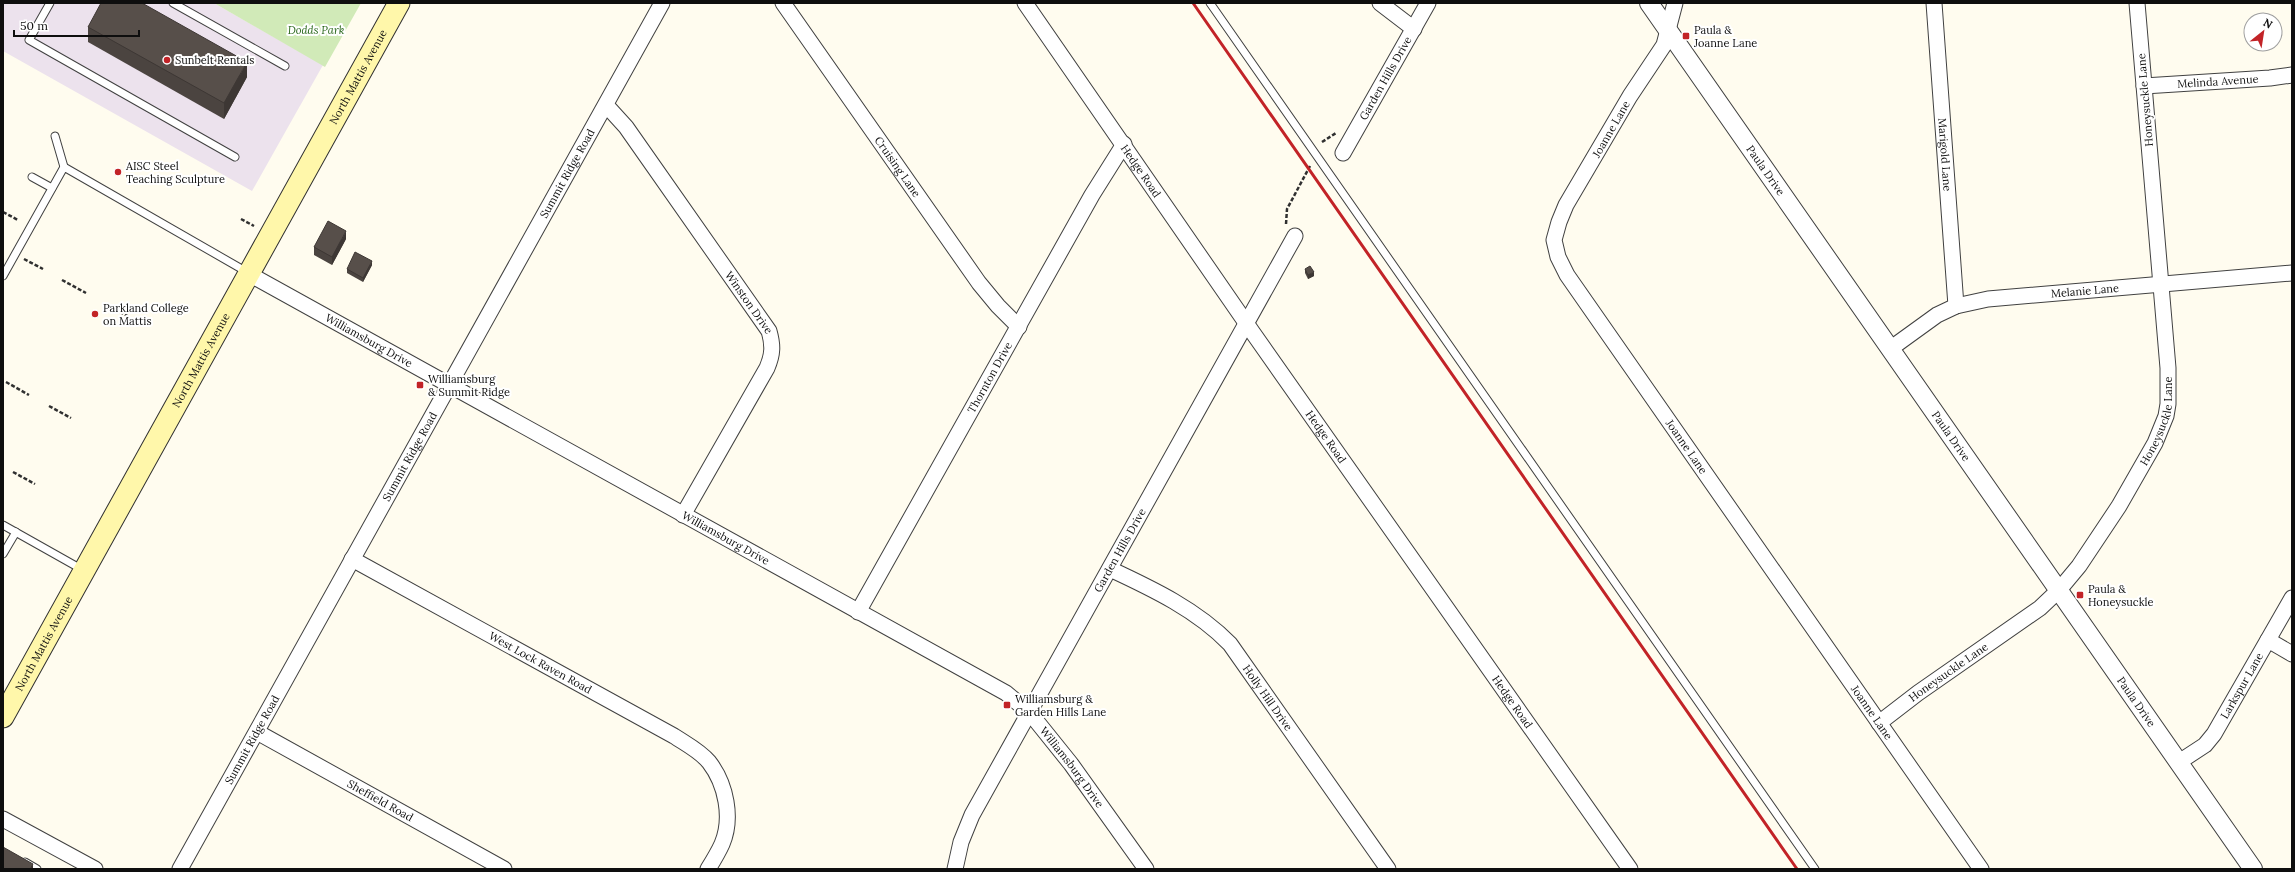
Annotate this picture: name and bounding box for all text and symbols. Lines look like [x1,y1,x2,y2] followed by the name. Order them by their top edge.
[14,12,139,38] scale bar
[2243,12,2283,52] north arrow
[2261,15,2276,32] text: N
[20,18,48,33] text: 50 m
[288,23,345,37] park label: Dodds Park
[1693,23,1757,50] place label: Paula & Joanne Lane
[326,27,390,127] street label: North Mattis Avenue
[1681,31,1691,41] marker: Paula & Joanne Lane
[1356,34,1415,123] street label: Garden Hills Drive
[175,53,254,67] place label: Sunbelt Rentals
[2134,53,2156,147] street label: Honeysuckle Lane
[162,55,172,65] marker: Sunbelt Rentals
[2177,72,2259,91] street label: Melinda Avenue
[1589,98,1633,161] street label: Joanne Lane
[1935,117,1955,192] street label: Marigold Lane
[537,126,598,221] street label: Summit Ridge Road
[872,134,924,200] street label: Cruising Lane
[1118,142,1164,200] street label: Hedge Road
[1743,143,1788,198] street label: Paula Drive
[125,159,225,186] place label: AISC Steel Teaching Sculpture
[113,167,123,177] marker: AISC Steel Teaching Sculpture
[722,268,776,337] street label: Winston Drive
[2050,281,2120,301] street label: Melanie Lane
[103,301,189,328] place label: Parkland College on Mattis
[90,309,100,319] marker: Parkland College on Mattis
[169,310,233,410] street label: North Mattis Avenue
[323,311,415,370] street label: Williamsburg Drive
[964,339,1015,415] street label: Thornton Drive
[428,372,510,399] place label: Williamsburg & Summit Ridge
[2137,377,2175,468] street label: Honeysuckle Lane
[415,380,425,390] marker: Williamsburg & Summit Ridge
[1303,408,1350,466] street label: Hedge Road
[1929,408,1973,464] street label: Paula Drive
[379,409,440,504] street label: Summit Ridge Road
[1662,416,1711,477] street label: Joanne Lane
[1091,506,1149,595] street label: Garden Hills Drive
[680,508,772,568] street label: Williamsburg Drive
[2088,582,2154,609] place label: Paula & Honeysuckle
[2075,590,2085,600] marker: Paula & Honeysuckle
[12,594,76,693] street label: North Mattis Avenue
[487,629,595,697] street label: West Lock Raven Road
[1906,639,1991,705] street label: Honeysuckle Lane
[2217,650,2266,721] street label: Larkspur Lane
[1240,662,1296,734] street label: Holly Hill Drive
[1489,673,1536,731] street label: Hedge Road
[2114,674,2159,730] street label: Paula Drive
[1847,682,1896,742] street label: Joanne Lane
[222,692,283,787] street label: Summit Ridge Road
[1015,692,1106,719] place label: Williamsburg & Garden Hills Lane
[1002,700,1012,710] marker: Williamsburg & Garden Hills Lane
[1037,724,1107,810] street label: Williamsburg Drive
[345,776,416,825] street label: Sheffield Road

